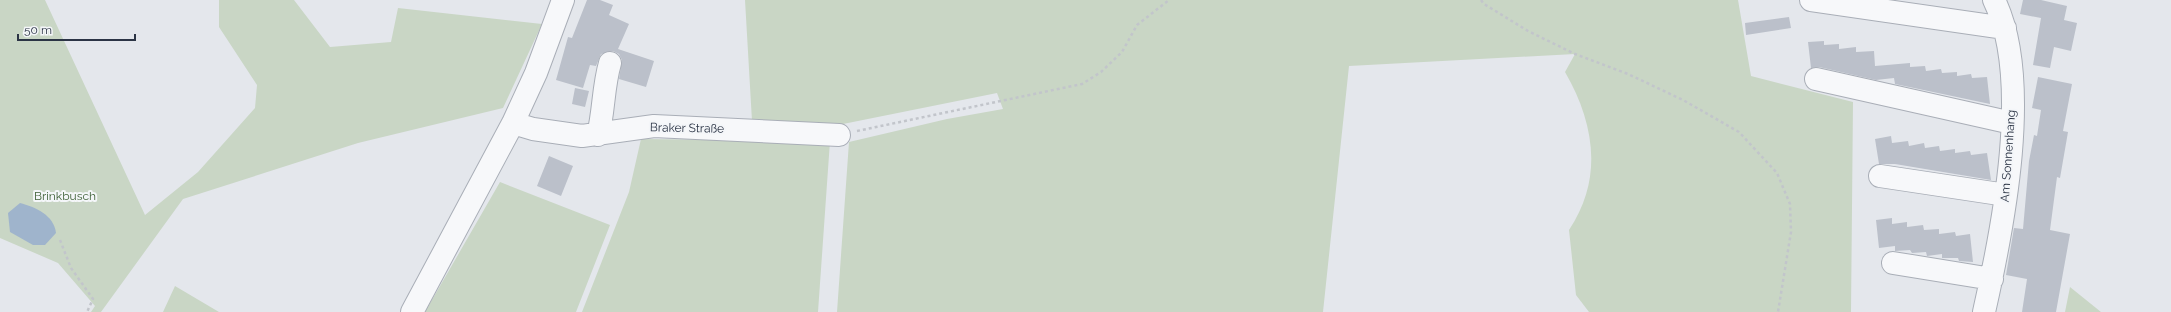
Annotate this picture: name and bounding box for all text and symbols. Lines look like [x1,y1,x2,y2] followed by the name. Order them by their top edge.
[18,16,135,42] scale bar
[24,23,52,37] text: 50 m
[1998,109,2018,203] street label: Am Sonnenhang
[650,120,724,136] street label: Braker Straße
[34,189,96,203] park label: Brinkbusch

